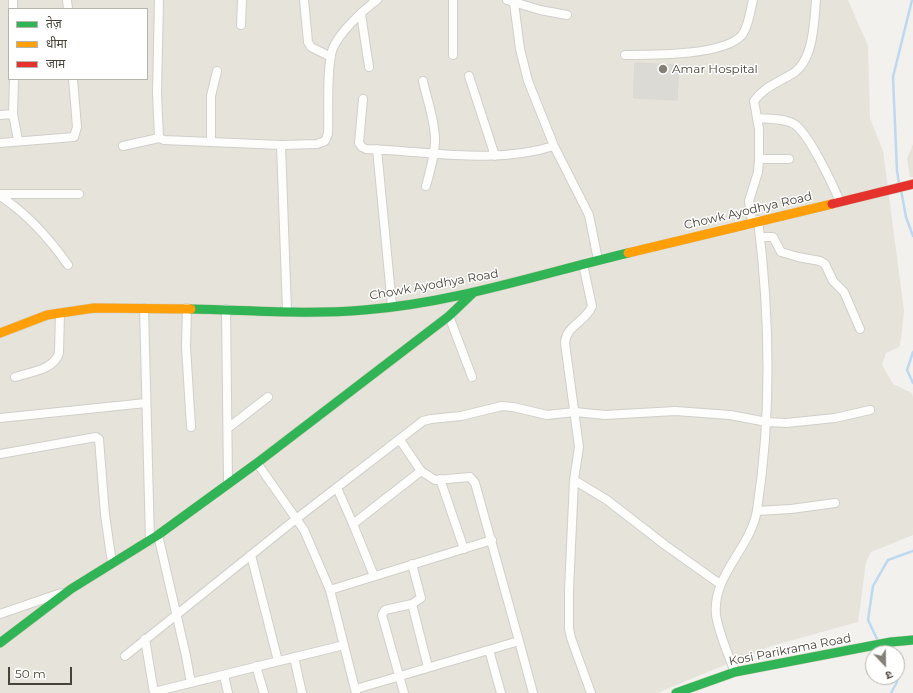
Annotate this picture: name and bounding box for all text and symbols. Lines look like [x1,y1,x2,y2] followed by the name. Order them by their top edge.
[8,8,148,80] legend
[46,16,62,31] text: तेज़
[46,36,67,51] text: धीमा
[46,56,65,71] text: जाम
[672,62,758,76] place label: Amar Hospital
[657,63,669,75] marker: Amar Hospital
[683,189,813,233] street label: Chowk Ayodhya Road
[368,267,500,303] street label: Chowk Ayodhya Road
[728,631,852,669] street label: Kosi Parikrama Road
[865,645,905,685] north arrow
[10,659,74,685] scale bar
[15,666,46,681] text: 50 m
[884,668,895,683] text: उ

